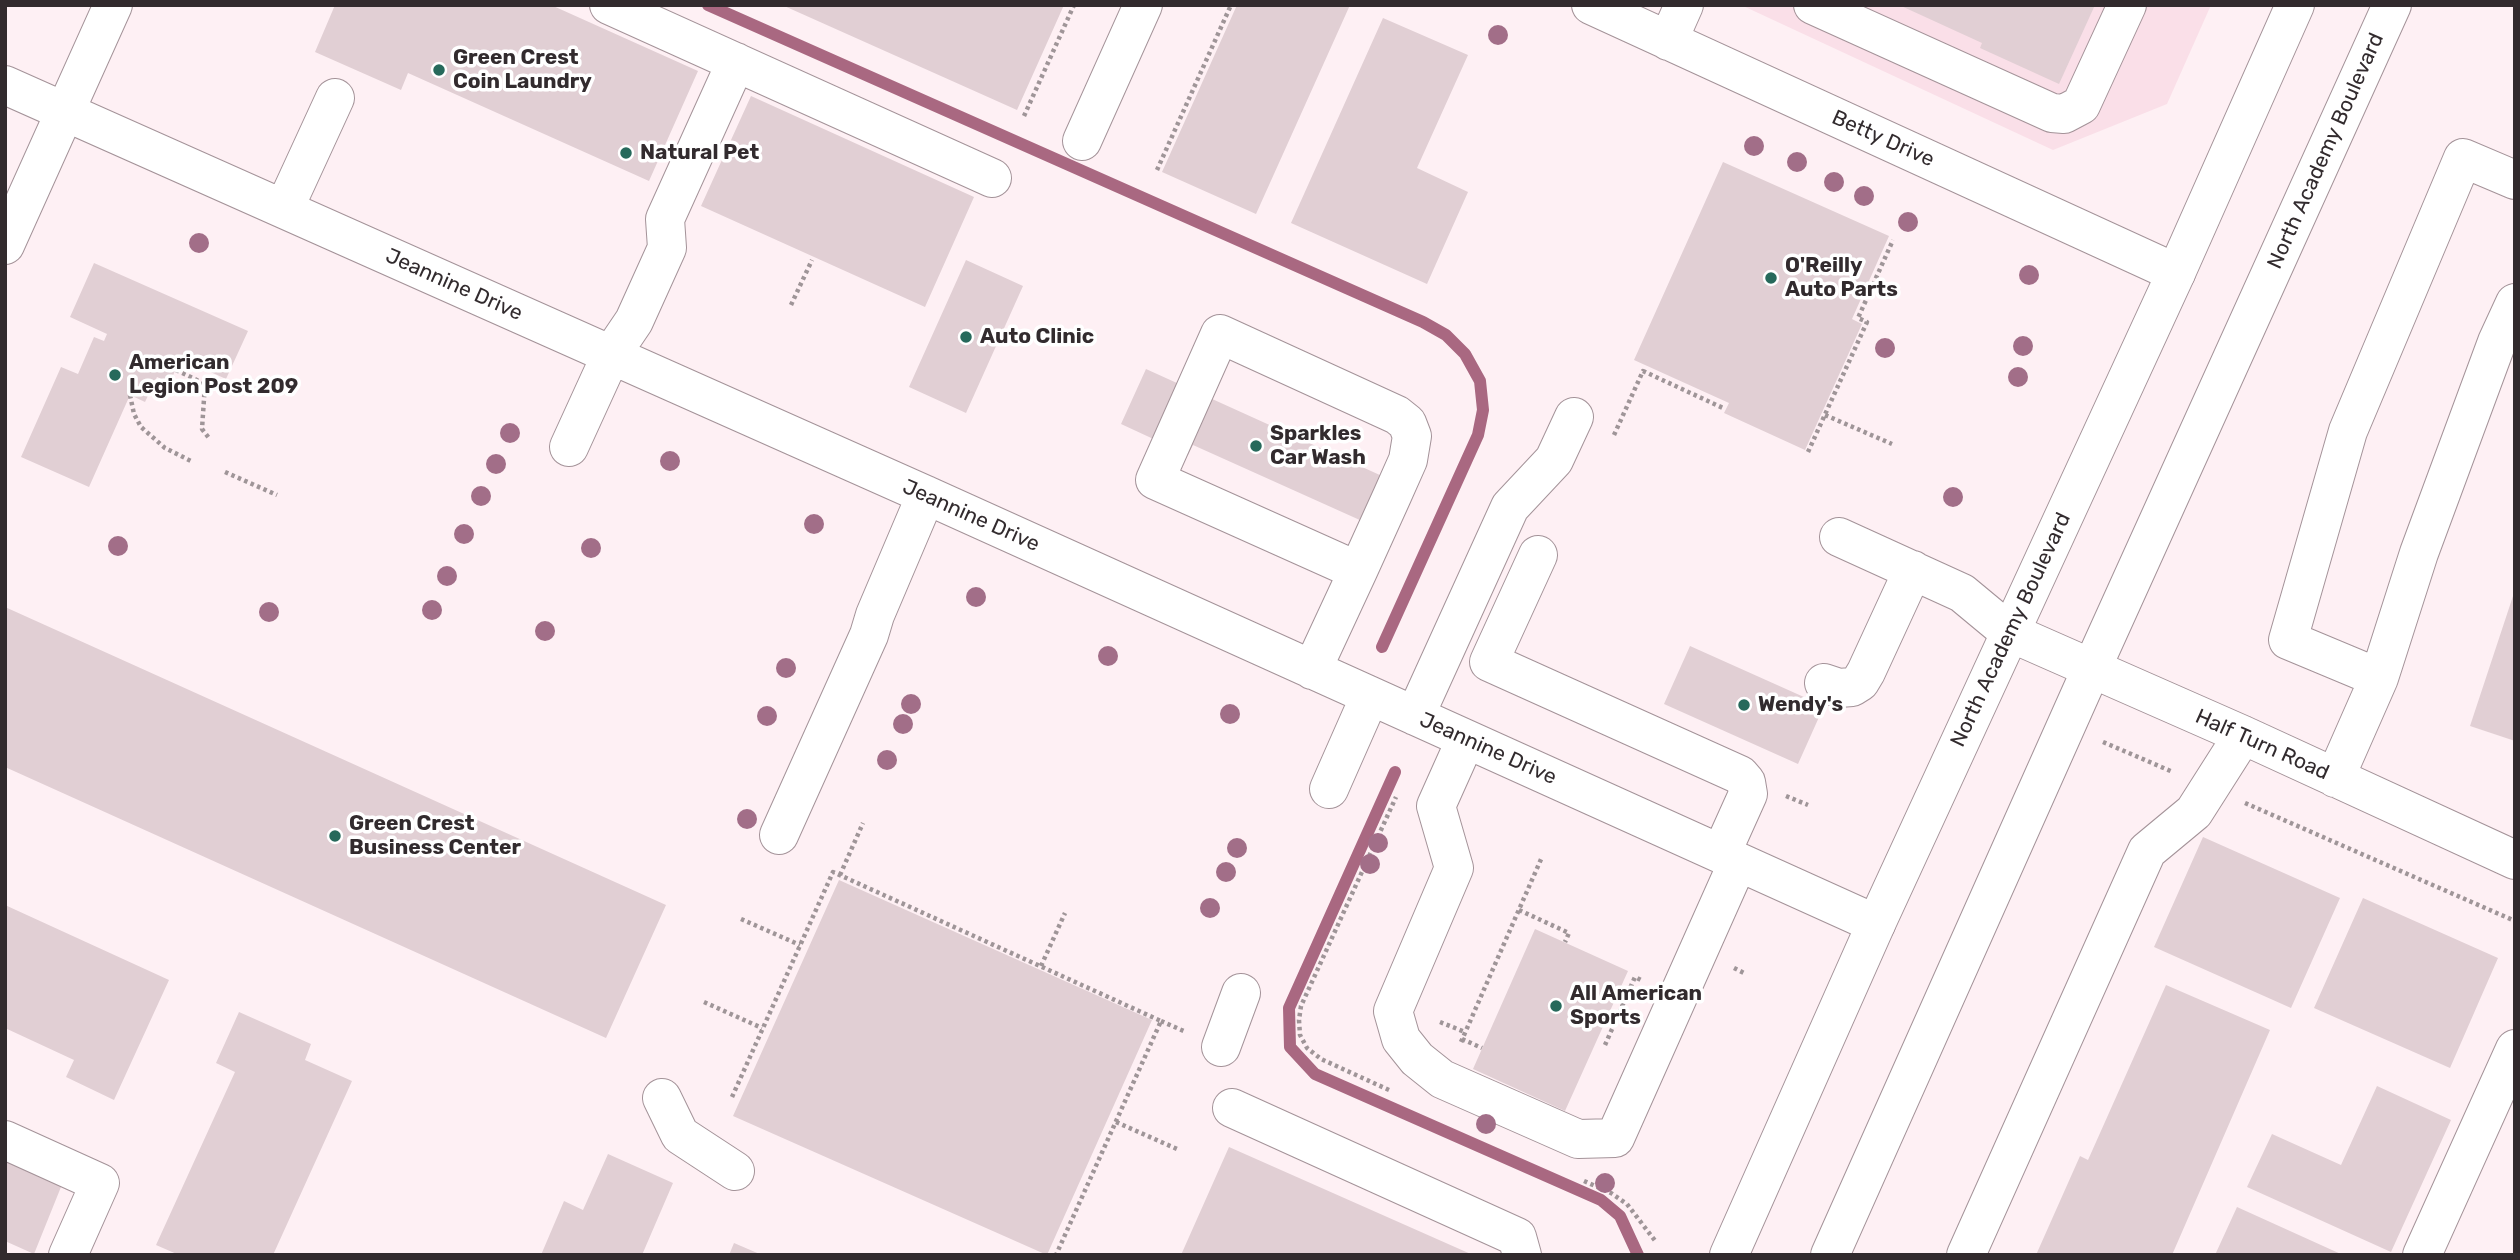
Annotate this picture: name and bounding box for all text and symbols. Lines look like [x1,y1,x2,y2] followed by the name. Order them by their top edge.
[2263,29,2389,273] street label: North Academy Boulevard
[453,45,592,95] place label: Green Crest Coin Laundry
[431,62,447,78] marker: Green Crest Coin Laundry
[1828,105,1938,173] street label: Betty Drive
[640,140,759,166] place label: Natural Pet
[618,145,634,161] marker: Natural Pet
[382,244,526,326] street label: Jeannine Drive
[1785,253,1898,303] place label: O'Reilly Auto Parts
[1763,270,1779,286] marker: O'Reilly Auto Parts
[980,324,1094,350] place label: Auto Clinic
[958,329,974,345] marker: Auto Clinic
[129,350,298,400] place label: American Legion Post 209
[107,367,123,383] marker: American Legion Post 209
[1270,421,1366,471] place label: Sparkles Car Wash
[1248,438,1264,454] marker: Sparkles Car Wash
[899,475,1043,557] street label: Jeannine Drive
[1946,509,2076,751] street label: North Academy Boulevard
[1758,692,1843,718] place label: Wendy's
[1736,697,1752,713] marker: Wendy's
[2191,704,2333,786] street label: Half Turn Road
[1416,708,1560,790] street label: Jeannine Drive
[349,811,521,861] place label: Green Crest Business Center
[327,828,343,844] marker: Green Crest Business Center
[1570,981,1702,1031] place label: All American Sports
[1548,998,1564,1014] marker: All American Sports

